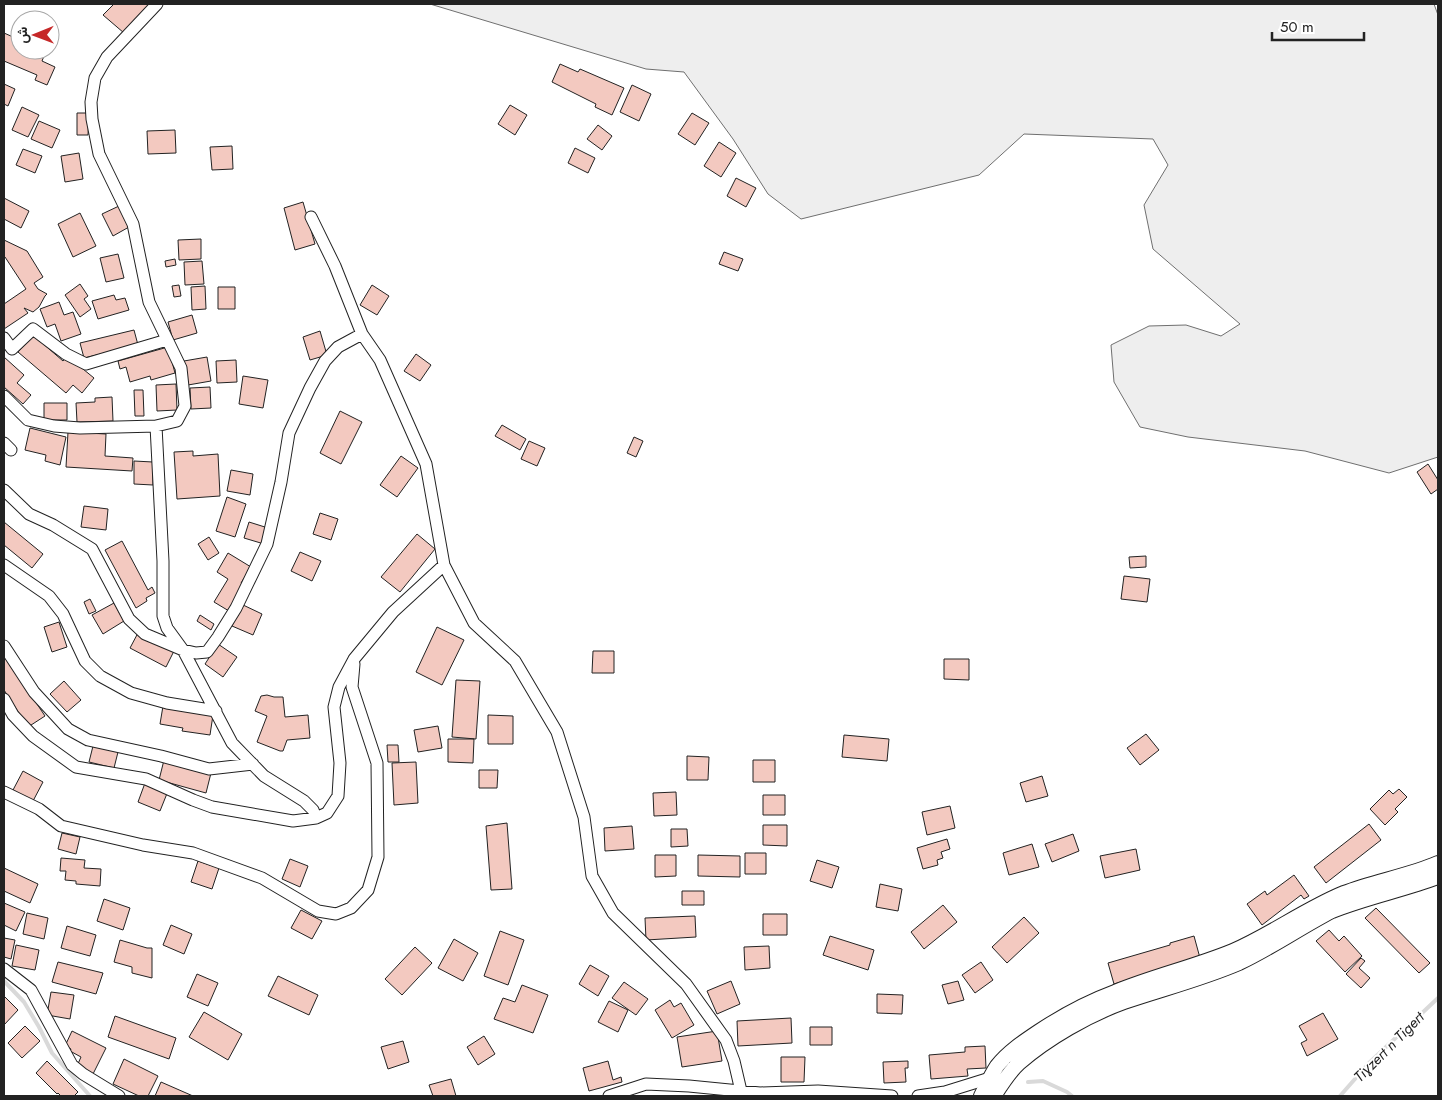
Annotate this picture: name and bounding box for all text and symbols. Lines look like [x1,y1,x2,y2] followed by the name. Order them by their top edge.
[10,10,60,60] north arrow
[1272,10,1364,42] scale bar
[1280,16,1314,38] text: 50 m
[12,26,32,44] text: ش
[1349,1006,1430,1087] water label: Tiɣzert n Tigert

